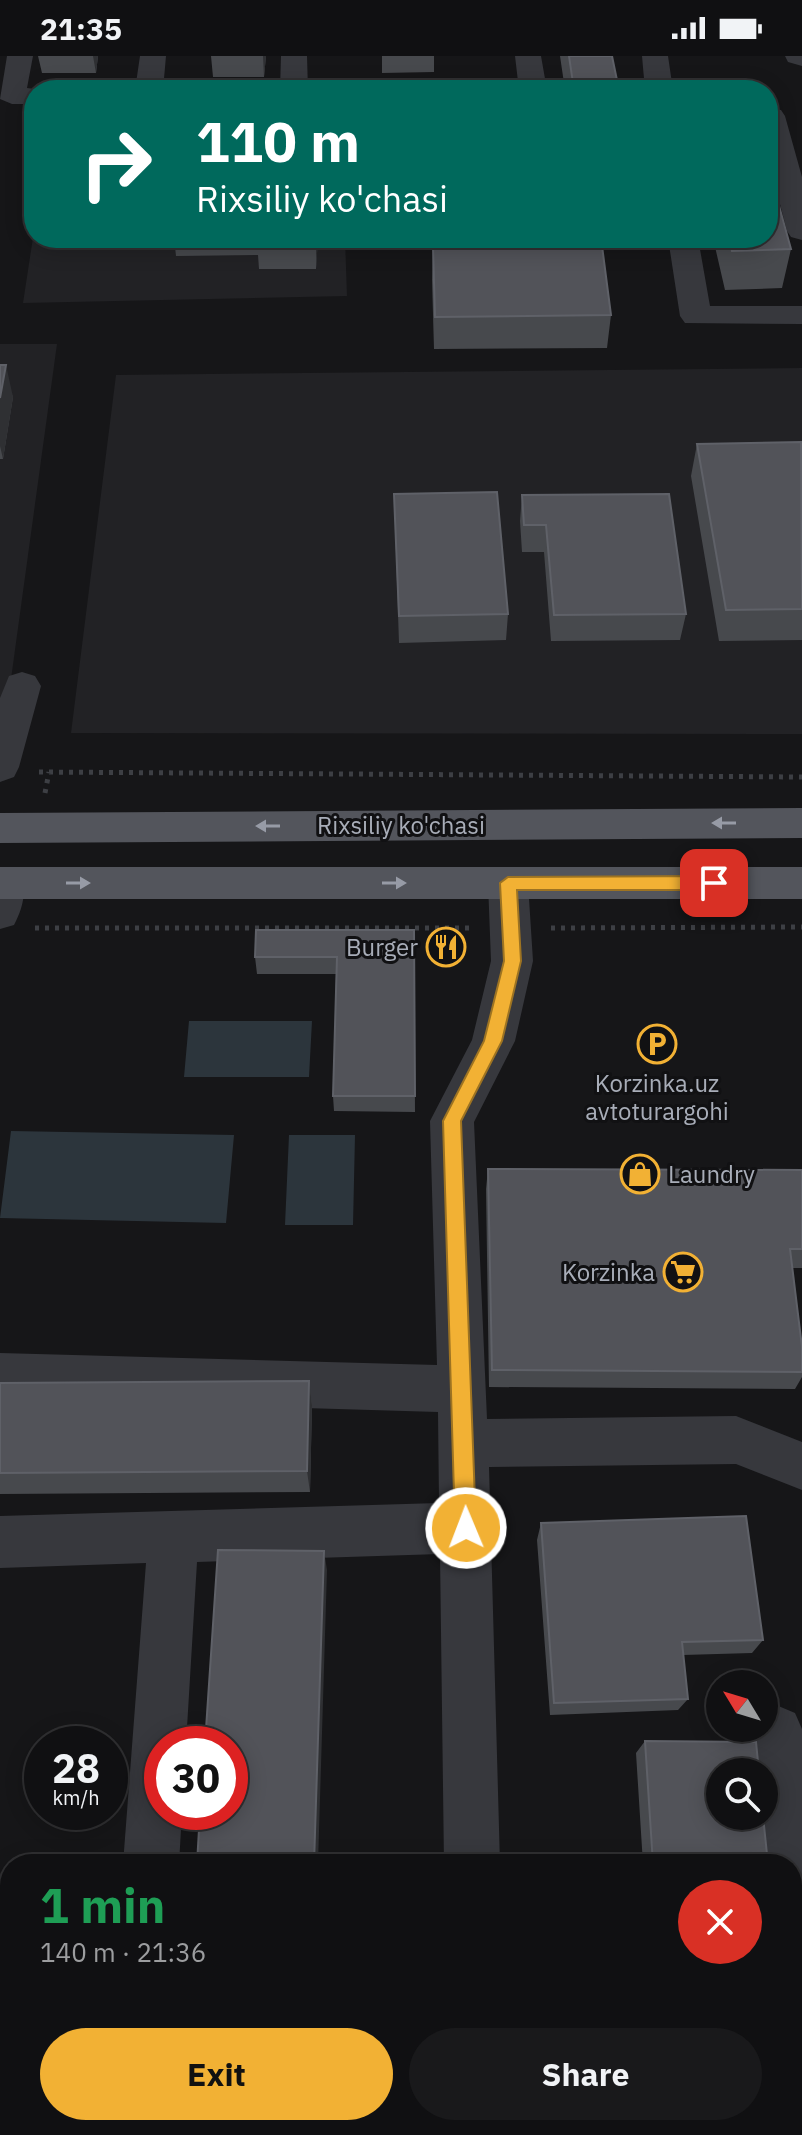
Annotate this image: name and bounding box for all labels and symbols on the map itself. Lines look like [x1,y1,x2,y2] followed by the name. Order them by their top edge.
[317,809,485,841] street label: Rixsiliy ko'chasi
[711,817,736,830] one-way arrow
[255,820,280,832] one-way arrow
[680,849,748,917] pin
[66,877,91,889] one-way arrow
[382,877,407,889] one-way arrow
[425,926,467,968] restaurant icon: Burger
[346,931,418,963] place label: Burger
[636,1023,678,1065] parking icon: Korzinka.uz avtoturargohi
[585,1067,729,1127] place label: Korzinka.uz avtoturargohi
[619,1153,661,1195] shop icon: Laundry
[668,1158,755,1190] place label: Laundry
[662,1251,704,1293] supermarket icon: Korzinka
[562,1256,655,1288] place label: Korzinka
[424,1486,508,1570] position arrow
[706,1670,778,1742] north arrow
[144,1726,248,1830] speed limit sign: 30

